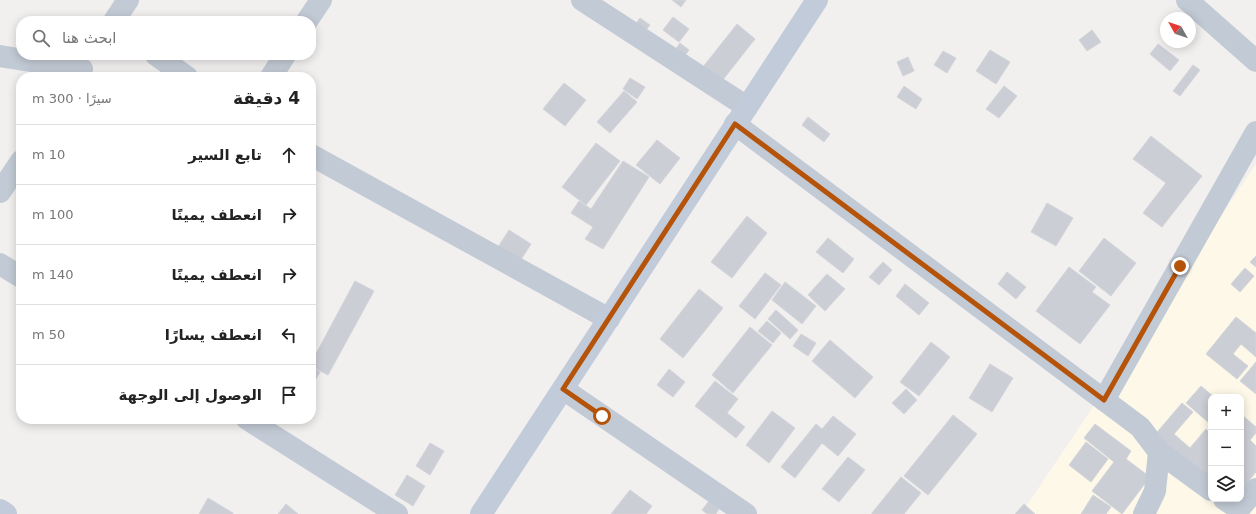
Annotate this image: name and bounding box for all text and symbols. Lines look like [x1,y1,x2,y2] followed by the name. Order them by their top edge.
[1160,12,1196,48] north arrow
[16,16,316,60] search box
[30,27,52,49] icon: search
[62,29,117,47] text: ابحث هنا
[233,88,300,108] text: 4 دقيقة
[32,91,112,106] text: سيرًا · 300 m
[278,144,300,166] icon: ahead
[188,146,262,164] text: تابع السير
[32,147,65,162] text: 10 m
[278,204,300,226] icon: right
[171,206,262,224] text: انعطف يمينًا
[32,207,74,222] text: 100 m
[1171,257,1189,275] route end
[278,264,300,286] icon: right
[171,266,262,284] text: انعطف يمينًا
[32,267,74,282] text: 140 m
[278,324,300,346] icon: left
[165,326,262,344] text: انعطف يسارًا
[32,327,65,342] text: 50 m
[278,384,300,406] icon: arrive
[119,386,262,404] text: الوصول إلى الوجهة
[1208,394,1244,502] map controls
[1208,394,1244,430] button: +
[593,407,611,425] route start
[1208,430,1244,466] button: −
[1208,466,1244,502] button: layers

